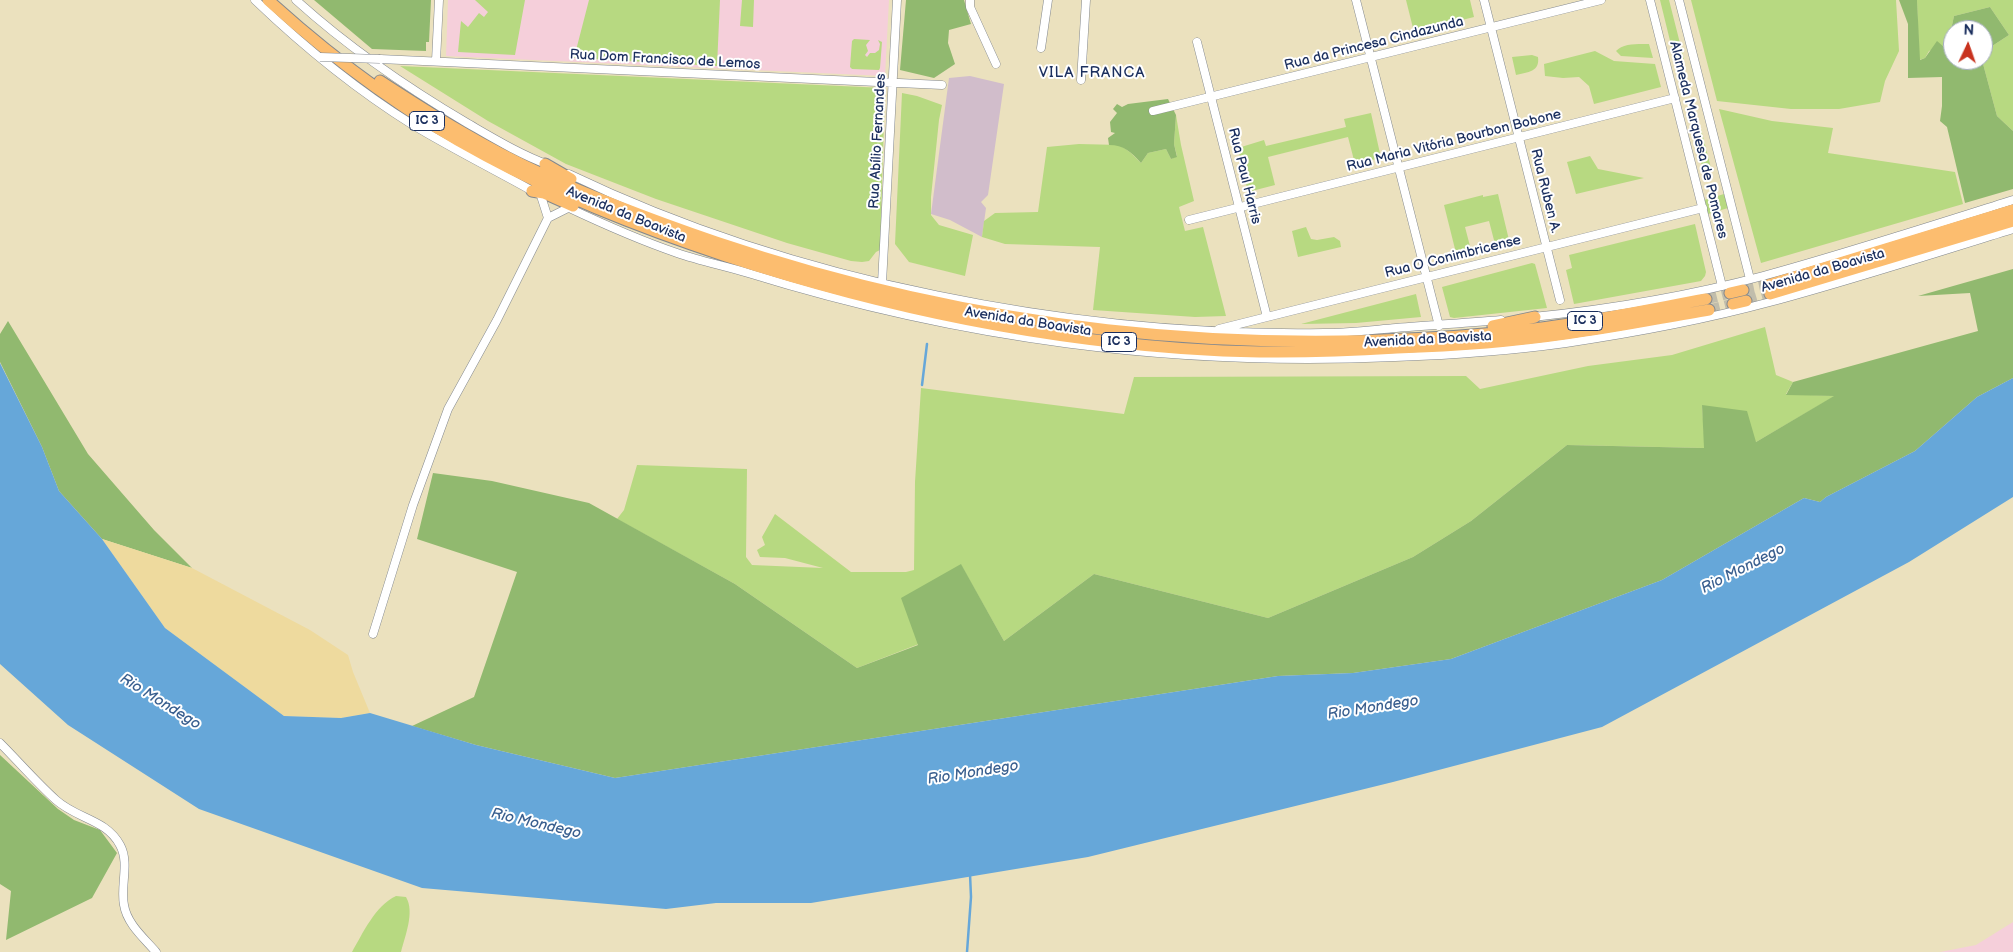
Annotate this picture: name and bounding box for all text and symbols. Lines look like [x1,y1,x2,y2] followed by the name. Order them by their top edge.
[1283,14,1465,74] street label: Rua da Princesa Cindazunda
[1943,20,1993,70] north arrow
[1963,22,1974,39] text: N
[1665,40,1731,240] street label: Alameda Marquesa de Pomares
[569,47,761,73] street label: Rua Dom Francisco de Lemos
[1037,64,1147,82] district label: VILA FRANCA
[866,73,890,209] street label: Rua Abílio Fernandes
[1345,106,1563,176] street label: Rua Maria Vitória Bourbon Bobone
[410,112,444,130] road number: IC 3
[1224,126,1264,226] street label: Rua Paul Harris
[1526,147,1564,235] street label: Rua Ruben A.
[564,183,688,247] street label: Avenida da Boavista
[1383,232,1523,282] street label: Rua O Conimbricense
[1759,245,1887,297] street label: Avenida da Boavista
[964,304,1092,340] street label: Avenida da Boavista
[1568,312,1602,331] road number: IC 3
[1364,328,1492,352] street label: Avenida da Boavista
[1102,332,1136,352] road number: IC 3
[1698,540,1788,598] water label: Rio Mondego
[116,670,204,734] water label: Rio Mondego
[1326,692,1420,724] water label: Rio Mondego
[926,757,1020,789] water label: Rio Mondego
[489,805,583,843] water label: Rio Mondego

